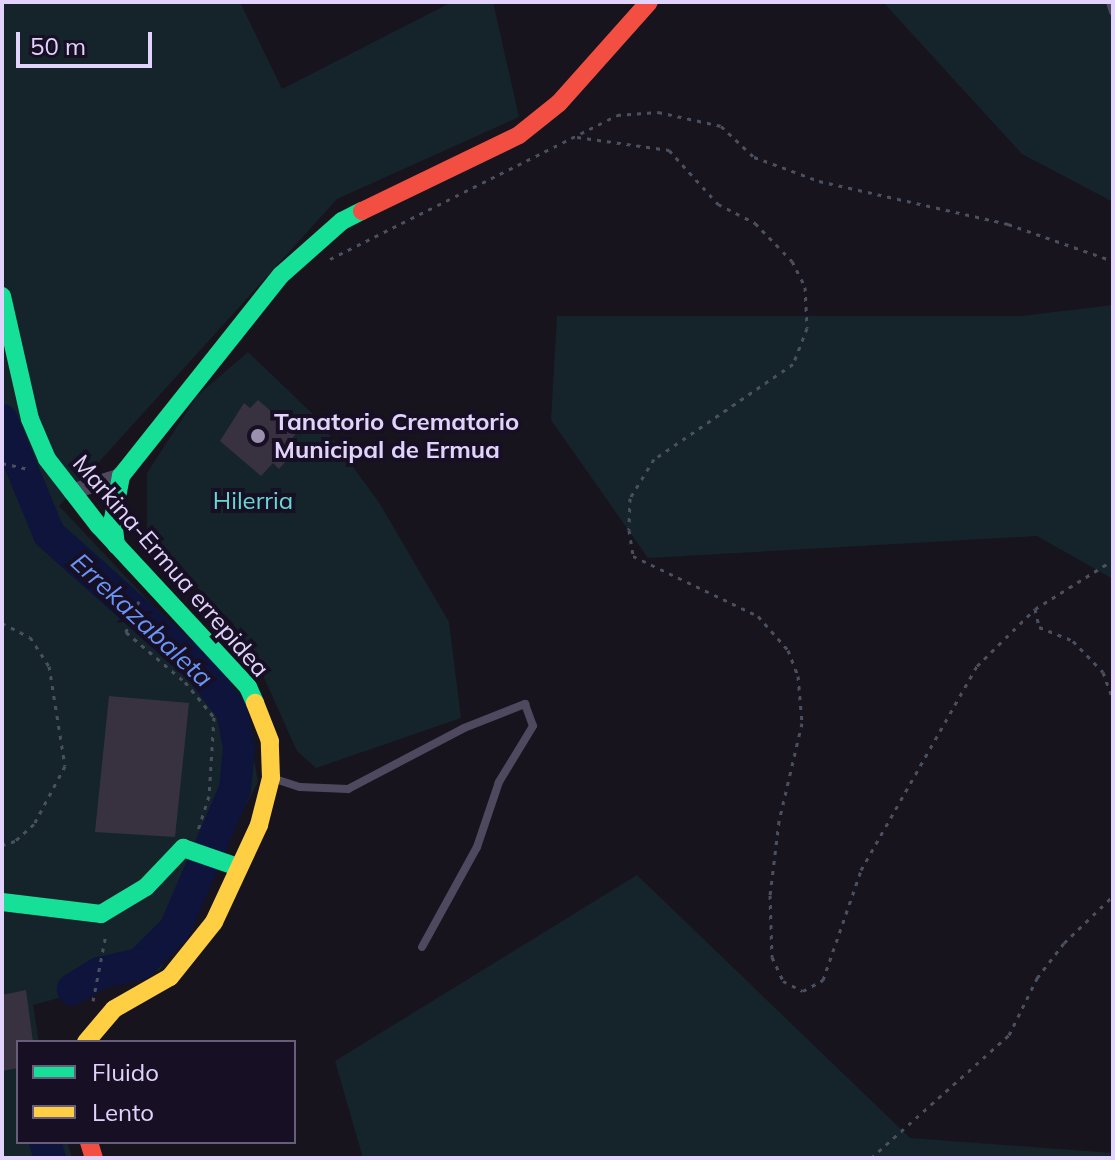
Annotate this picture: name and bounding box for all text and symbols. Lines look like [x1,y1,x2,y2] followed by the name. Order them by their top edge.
[20,16,156,66] scale bar
[30,31,86,61] text: 50 m
[274,408,519,464] place label: Tanatorio Crematorio Municipal de Ermua
[249,427,267,445] marker: Tanatorio Crematorio Municipal de Ermua
[67,449,275,683] street label: Markina-Ermua errepidea
[213,487,293,515] park label: Hilerria
[65,546,219,694] water label: Errekazabaleta
[16,1040,296,1144] legend
[92,1057,159,1087] text: Fluido
[92,1097,154,1127] text: Lento

